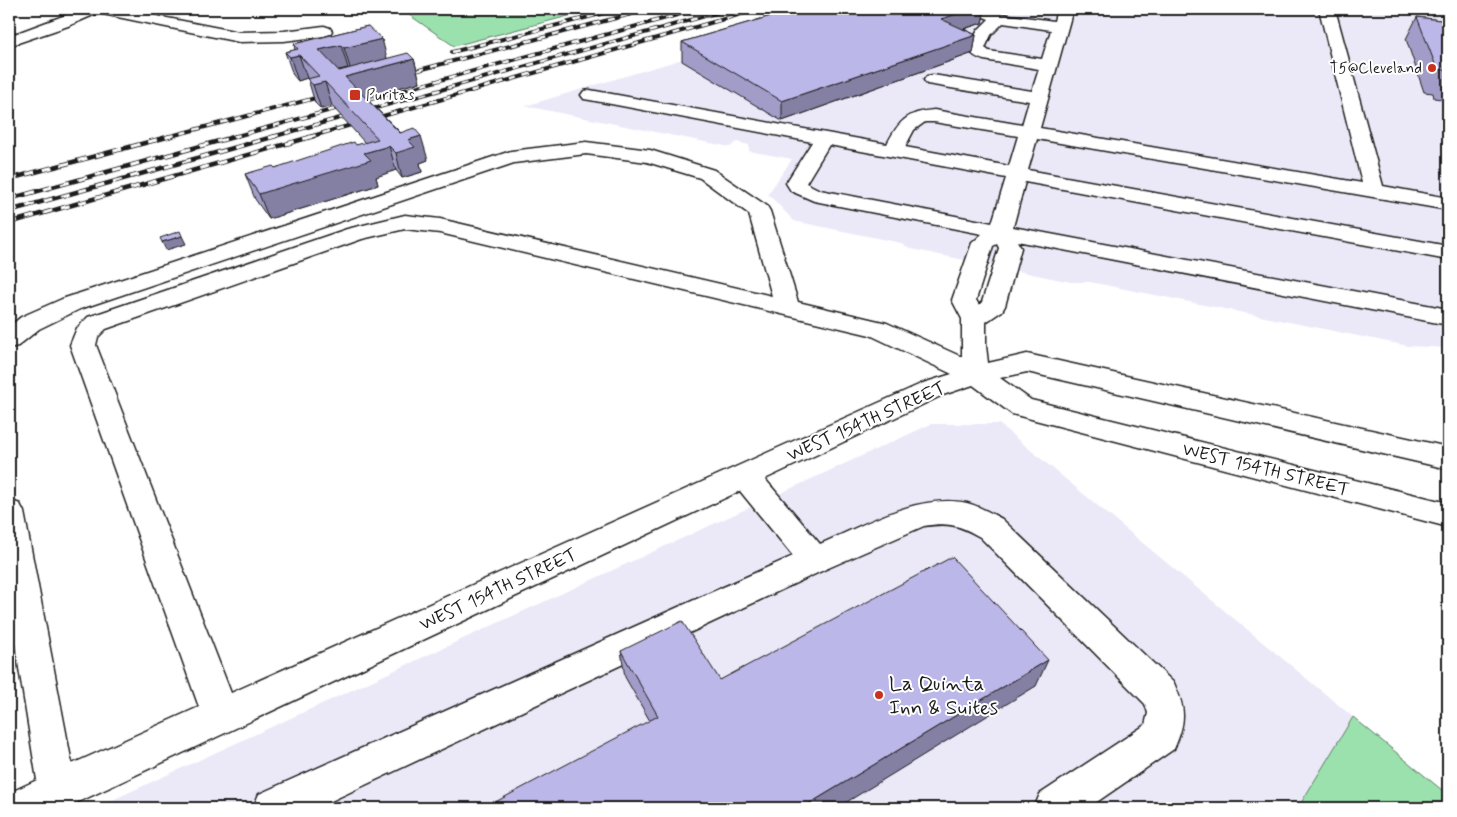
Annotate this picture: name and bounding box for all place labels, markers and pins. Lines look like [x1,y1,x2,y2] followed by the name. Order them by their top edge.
[1330,59,1422,79] place label: T5@Cleveland
[1426,62,1438,74] marker: T5@Cleveland
[366,86,415,106] place label: Puritas
[348,88,362,102] marker: Puritas
[889,670,998,722] place label: La Quinta Inn & Suites
[873,689,885,701] marker: La Quinta Inn & Suites

